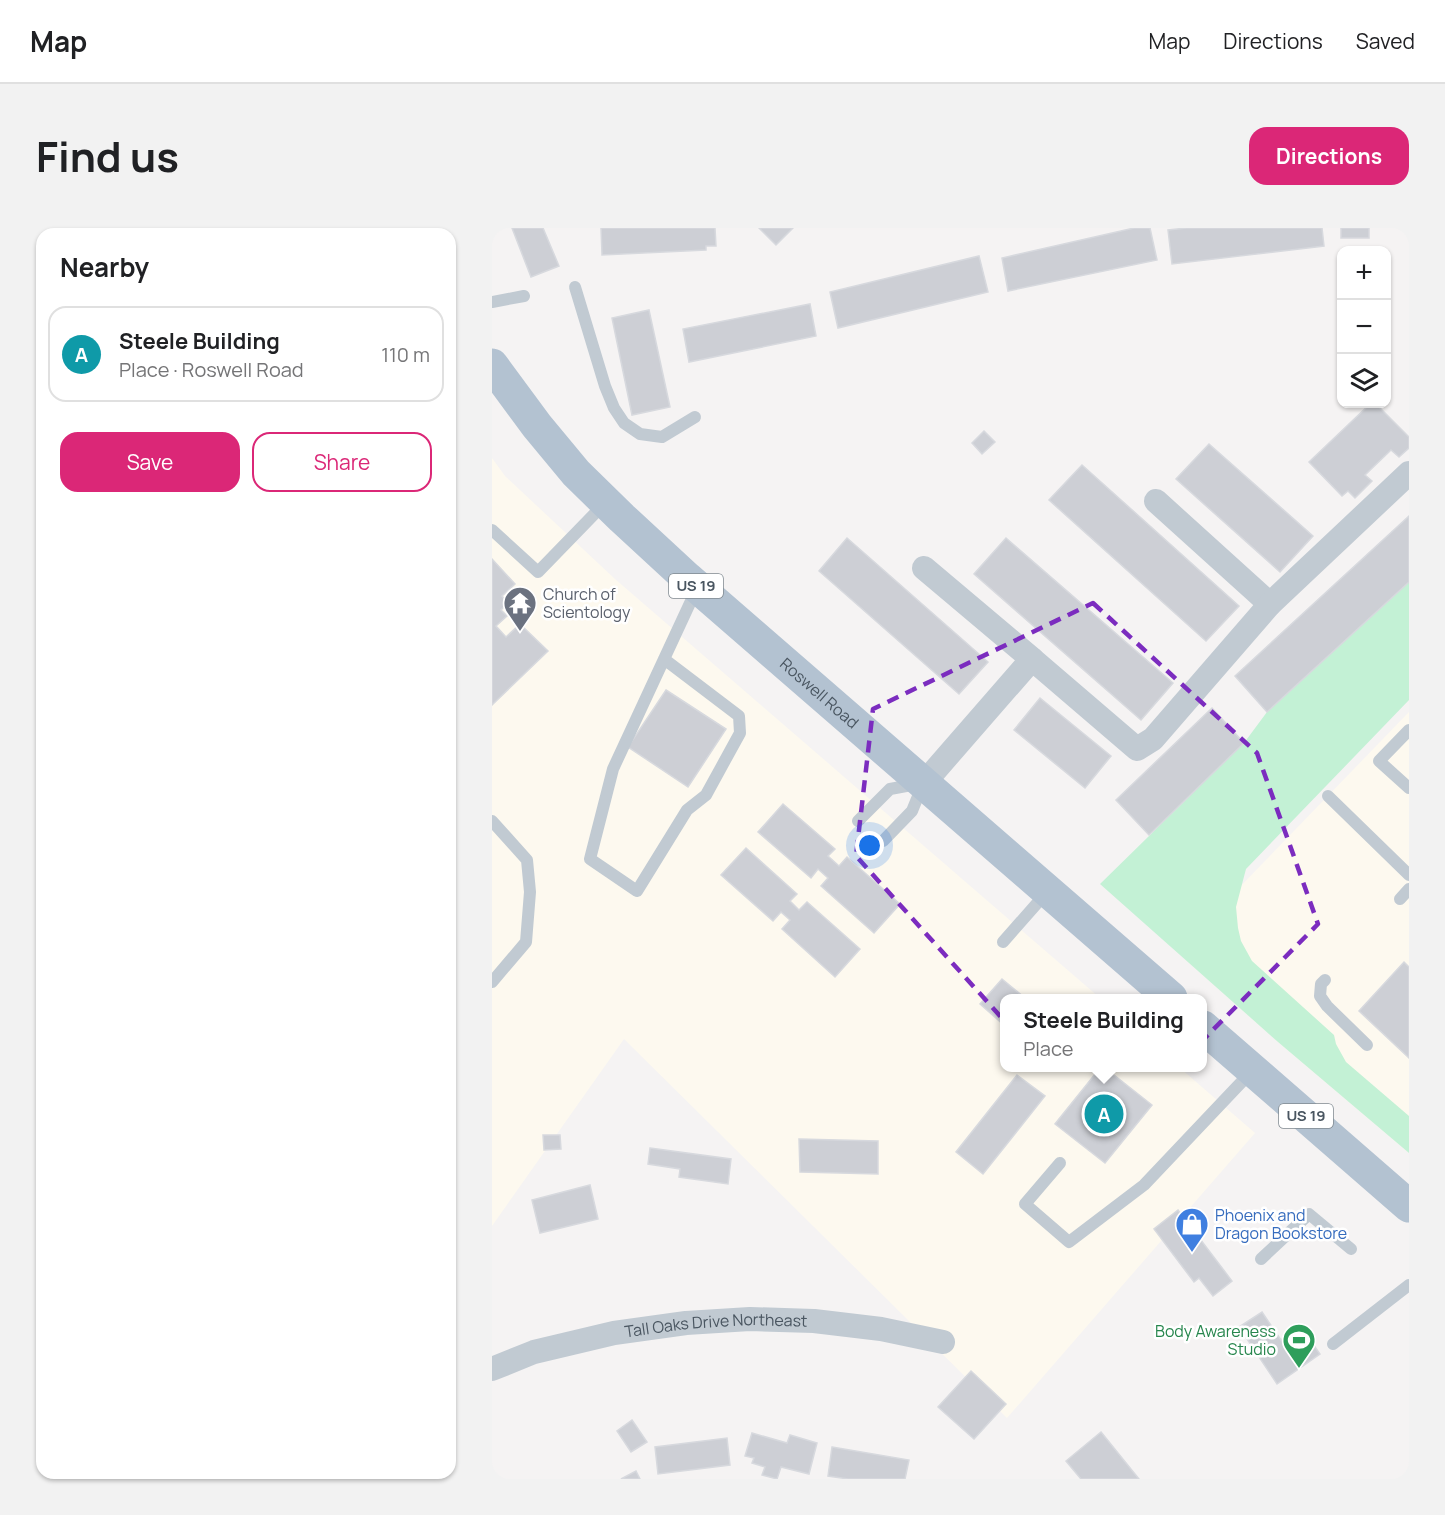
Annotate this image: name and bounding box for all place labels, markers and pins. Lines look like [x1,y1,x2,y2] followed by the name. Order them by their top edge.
[543,583,631,623] place label: Church of Scientology
[502,585,538,632] temple icon: Church of Scientology
[1084,1092,1124,1136] pin: A
[1215,1204,1347,1244] place label: Phoenix and Dragon Bookstore
[1174,1206,1210,1253] shop icon: Phoenix and Dragon Bookstore
[1155,1320,1276,1360] place label: Body Awareness Studio
[1281,1322,1317,1369] sports icon: Body Awareness Studio

